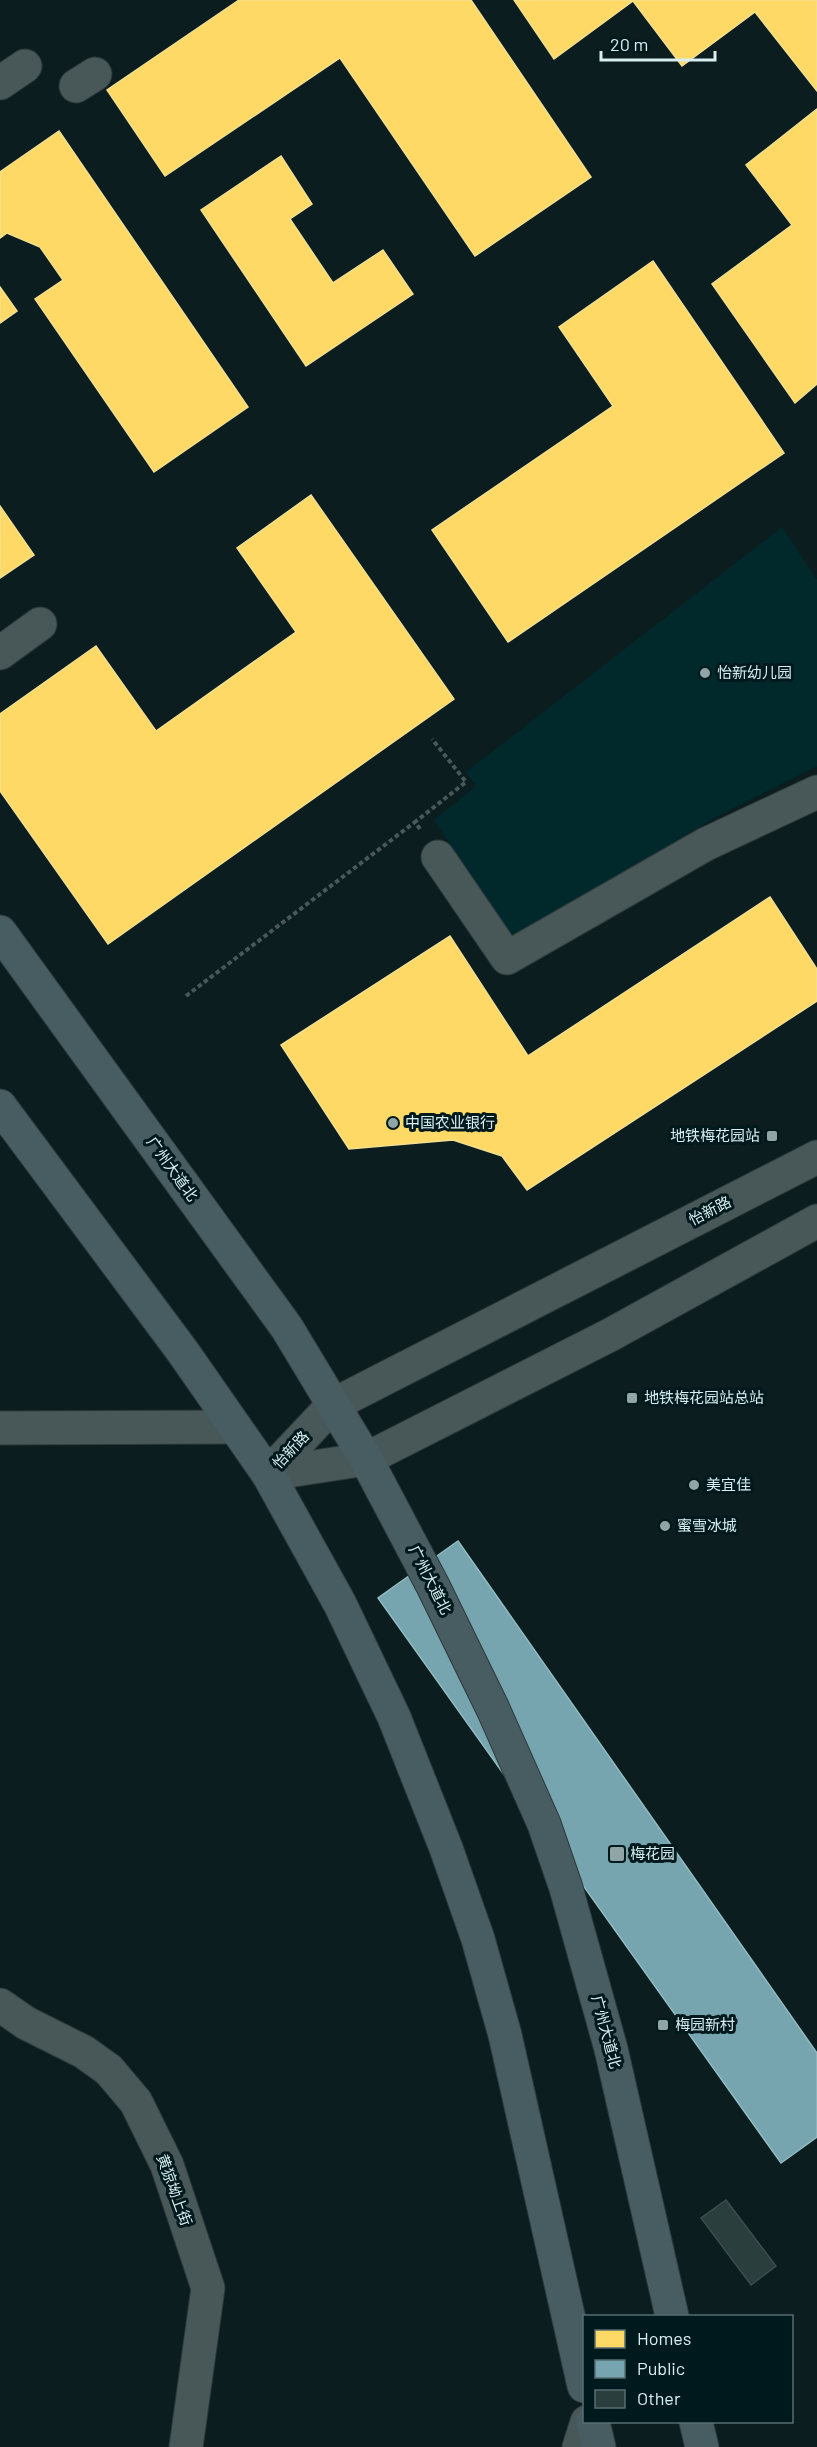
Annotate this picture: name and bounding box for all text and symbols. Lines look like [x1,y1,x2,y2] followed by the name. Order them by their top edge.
[601,24,715,62] scale bar
[610,33,648,55] text: 20 m
[717,663,792,681] place label: 怡新幼儿园
[698,666,712,680] marker: 怡新幼儿园
[405,1113,495,1131] place label: 中国农业银行
[386,1116,400,1130] marker: 中国农业银行
[670,1126,760,1144] place label: 地铁梅花园站
[765,1129,779,1143] marker: 地铁梅花园站
[143,1133,202,1204] street label: 广州大道北
[685,1192,734,1228] street label: 怡新路
[644,1388,764,1406] place label: 地铁梅花园站总站
[625,1391,639,1405] marker: 地铁梅花园站总站
[268,1427,312,1472] street label: 怡新路
[706,1475,751,1493] place label: 美宜佳
[687,1478,701,1492] marker: 美宜佳
[677,1516,737,1534] place label: 蜜雪冰城
[658,1519,672,1533] marker: 蜜雪冰城
[406,1542,456,1617] street label: 广州大道北
[630,1844,675,1862] place label: 梅花园
[608,1845,626,1863] marker: 梅花园
[589,1993,625,2070] street label: 广州大道北
[675,2015,735,2033] place label: 梅园新村
[656,2018,670,2032] marker: 梅园新村
[154,2151,196,2228] street label: 黄猄坳上街
[583,2315,793,2423] legend
[637,2327,691,2349] text: Homes
[637,2357,685,2379] text: Public
[637,2387,681,2409] text: Other

